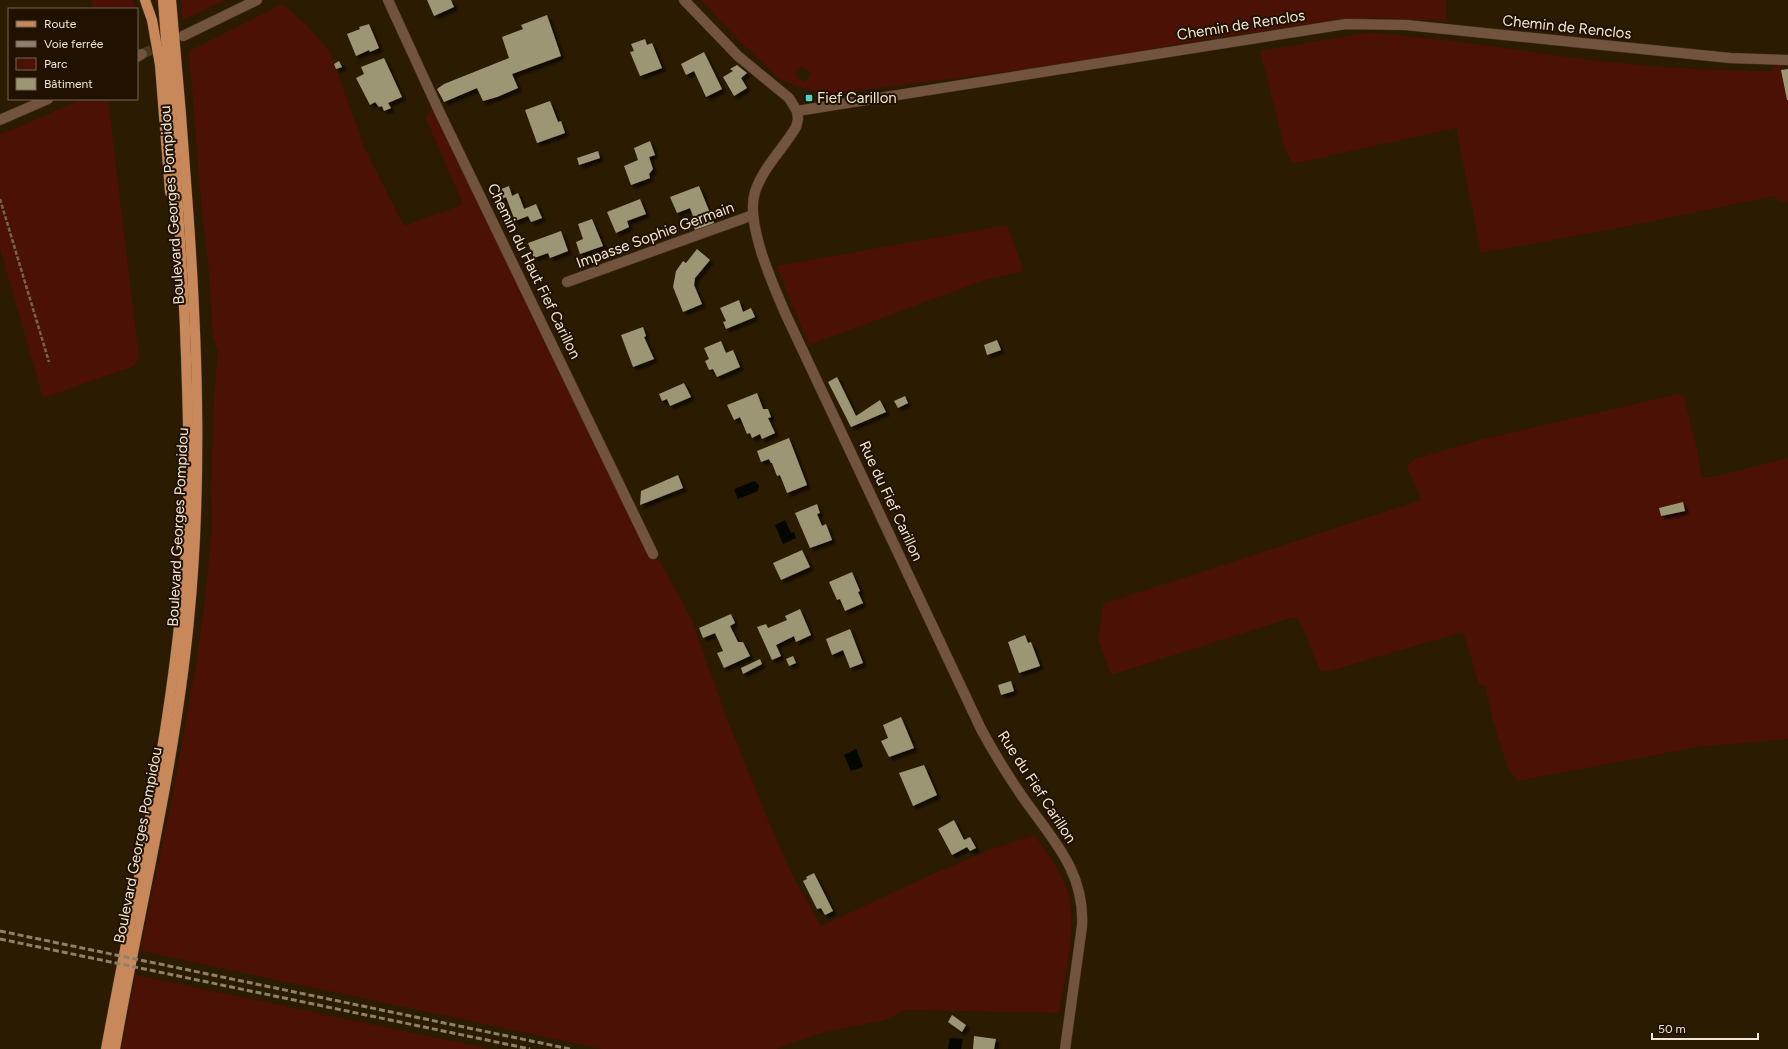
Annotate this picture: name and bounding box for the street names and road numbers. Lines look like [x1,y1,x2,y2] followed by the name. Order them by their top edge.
[1176,6,1306,44] street label: Chemin de Renclos
[1502,11,1632,43] street label: Chemin de Renclos
[156,105,188,305] street label: Boulevard Georges Pompidou
[484,180,584,362] street label: Chemin du Haut Fief Carillon
[574,198,736,272] street label: Impasse Sophie Germain
[164,427,192,627] street label: Boulevard Georges Pompidou
[855,438,927,564] street label: Rue du Fief Carillon
[994,727,1080,847] street label: Rue du Fief Carillon
[110,745,166,945] street label: Boulevard Georges Pompidou

